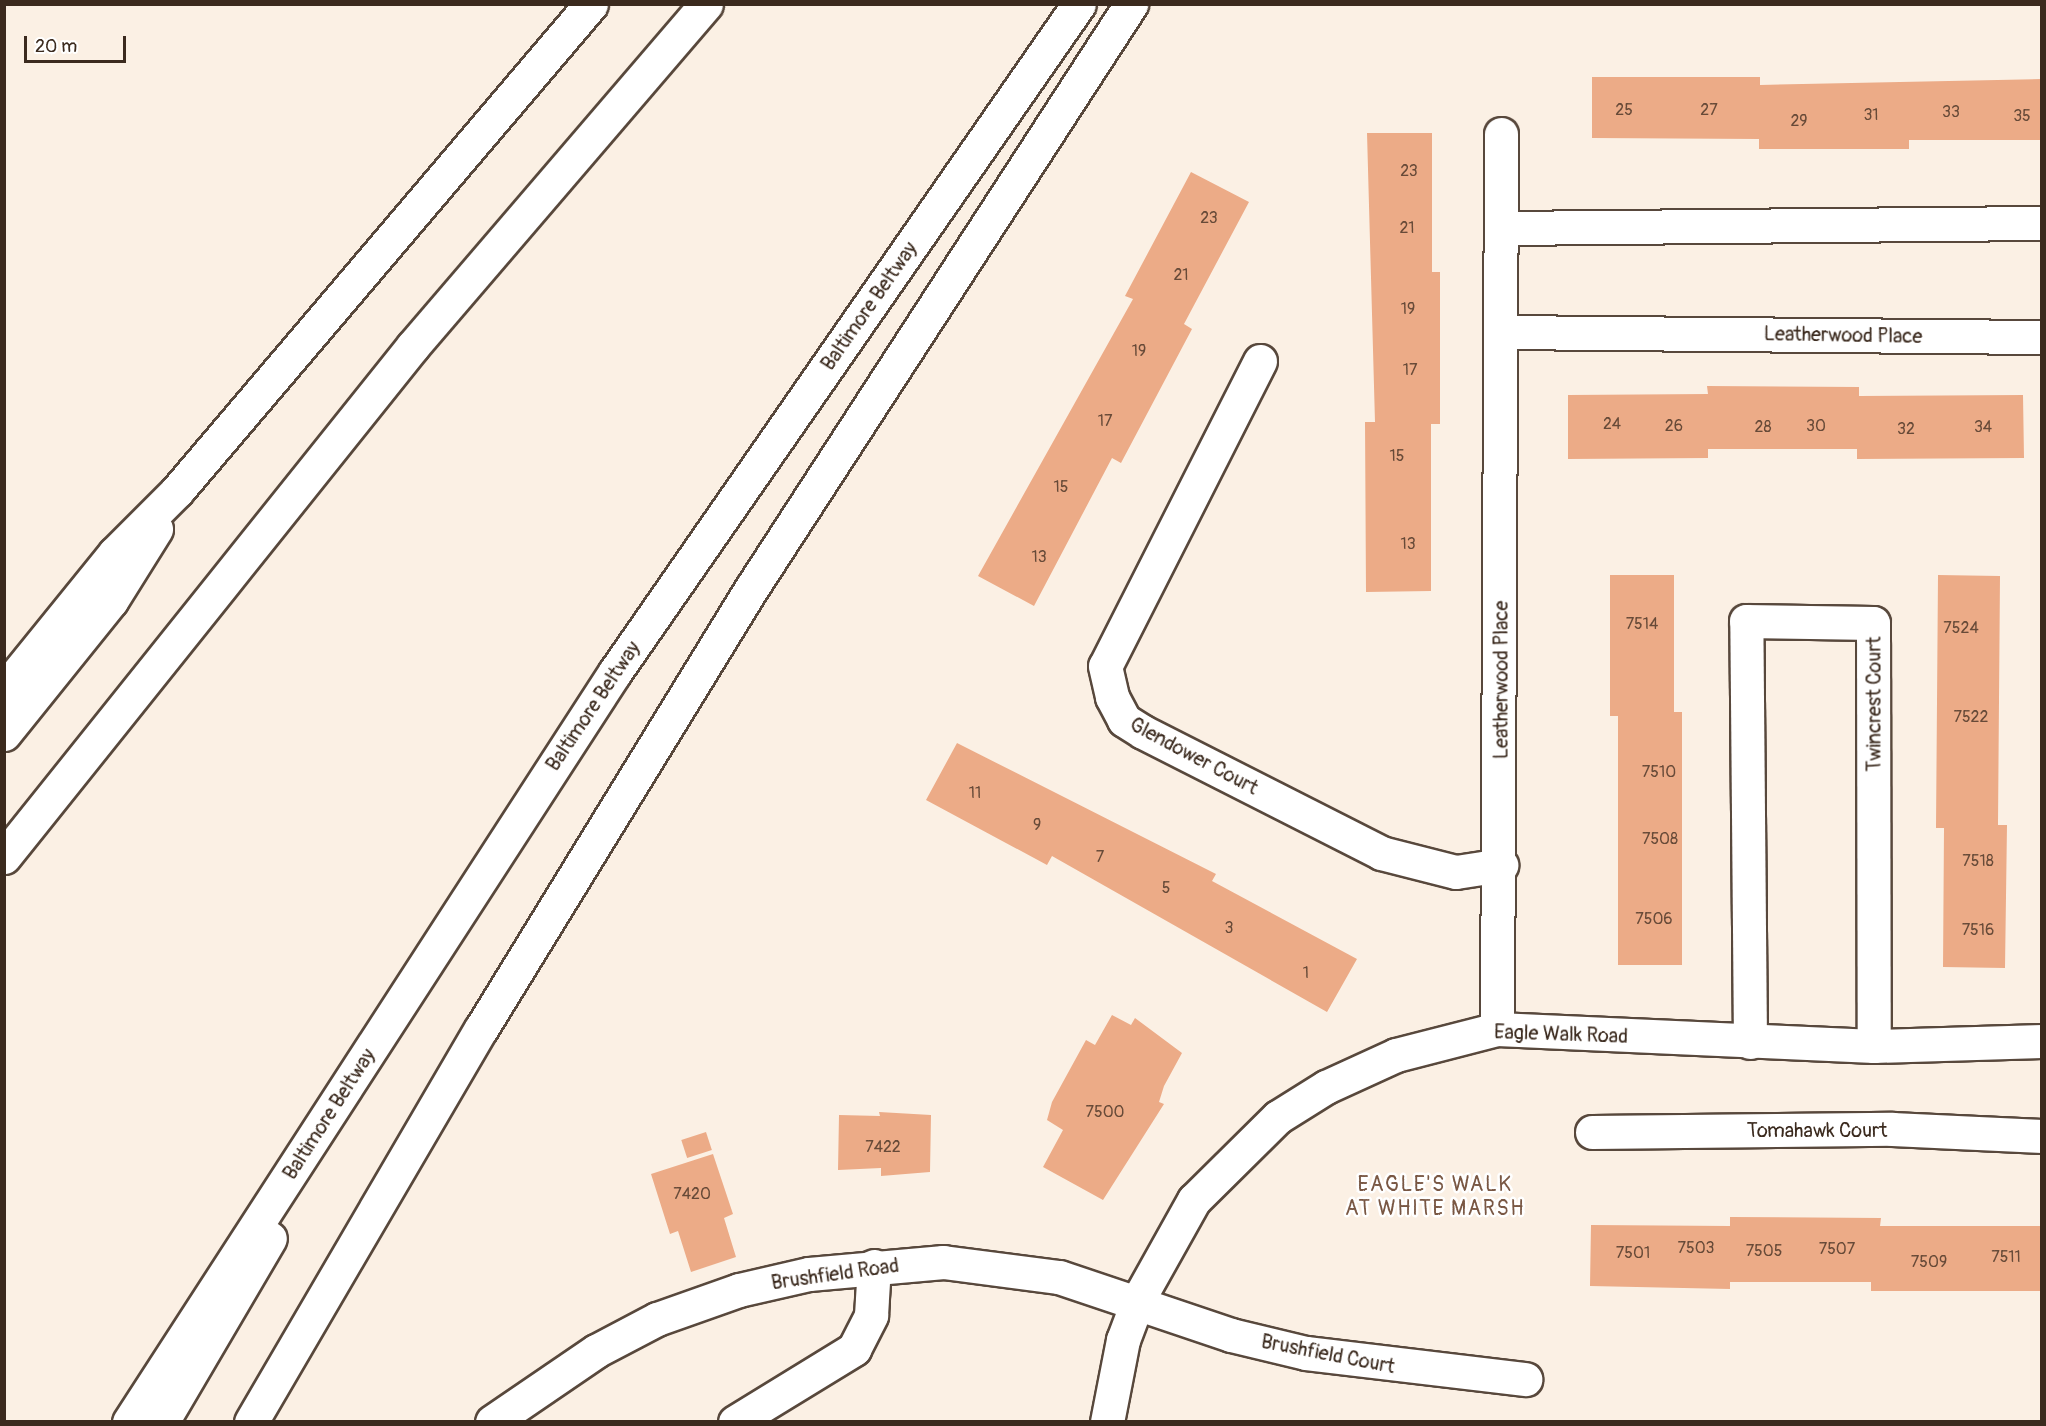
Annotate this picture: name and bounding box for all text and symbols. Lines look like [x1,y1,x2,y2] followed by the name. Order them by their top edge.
[27,24,129,62] scale bar
[35,35,77,58] text: 20 m
[1615,100,1633,120] house number: 25
[1700,100,1718,120] house number: 27
[1942,102,1960,122] house number: 33
[1863,105,1879,125] house number: 31
[2013,106,2031,126] house number: 35
[1790,111,1808,131] house number: 29
[1400,161,1418,181] house number: 23
[1200,208,1218,228] house number: 23
[1399,218,1415,238] house number: 21
[816,237,922,375] street label: Baltimore Beltway
[1173,265,1189,285] house number: 21
[1401,299,1415,319] house number: 19
[1764,322,1922,348] street label: Leatherwood Place
[1132,341,1146,361] house number: 19
[1403,360,1417,380] house number: 17
[1098,411,1112,431] house number: 17
[1603,414,1621,434] house number: 24
[1665,416,1683,436] house number: 26
[1806,416,1826,436] house number: 30
[1754,417,1772,437] house number: 28
[1974,417,1992,437] house number: 34
[1897,419,1915,439] house number: 32
[1390,446,1404,466] house number: 15
[1054,477,1068,497] house number: 15
[1400,534,1416,554] house number: 13
[1031,547,1047,567] house number: 13
[1489,601,1513,759] street label: Leatherwood Place
[1626,614,1658,634] house number: 7514
[1943,618,1979,638] house number: 7524
[1862,636,1886,772] street label: Twincrest Court
[541,637,645,775] street label: Baltimore Beltway
[1953,707,1989,727] house number: 7522
[1126,712,1262,800] street label: Glendower Court
[1642,762,1676,782] house number: 7510
[969,783,981,803] house number: 11
[1033,815,1041,835] house number: 9
[1642,829,1678,849] house number: 7508
[1096,847,1104,867] house number: 7
[1962,851,1994,871] house number: 7518
[1162,878,1170,898] house number: 5
[1635,909,1673,929] house number: 7506
[1225,918,1233,938] house number: 3
[1962,920,1994,940] house number: 7516
[1303,963,1309,983] house number: 1
[1494,1020,1628,1048] street label: Eagle Walk Road
[278,1044,380,1184] street label: Baltimore Beltway
[1086,1102,1124,1122] house number: 7500
[1747,1118,1887,1142] street label: Tomahawk Court
[865,1137,901,1157] house number: 7422
[1345,1172,1525,1222] district label: EAGLE'S WALK AT WHITE MARSH
[673,1184,711,1204] house number: 7420
[1678,1238,1714,1258] house number: 7503
[1819,1239,1855,1259] house number: 7507
[1746,1241,1782,1261] house number: 7505
[1616,1243,1650,1263] house number: 7501
[1991,1247,2021,1267] house number: 7511
[1911,1252,1947,1272] house number: 7509
[770,1253,900,1295] street label: Brushfield Road
[1259,1329,1397,1379] street label: Brushfield Court

